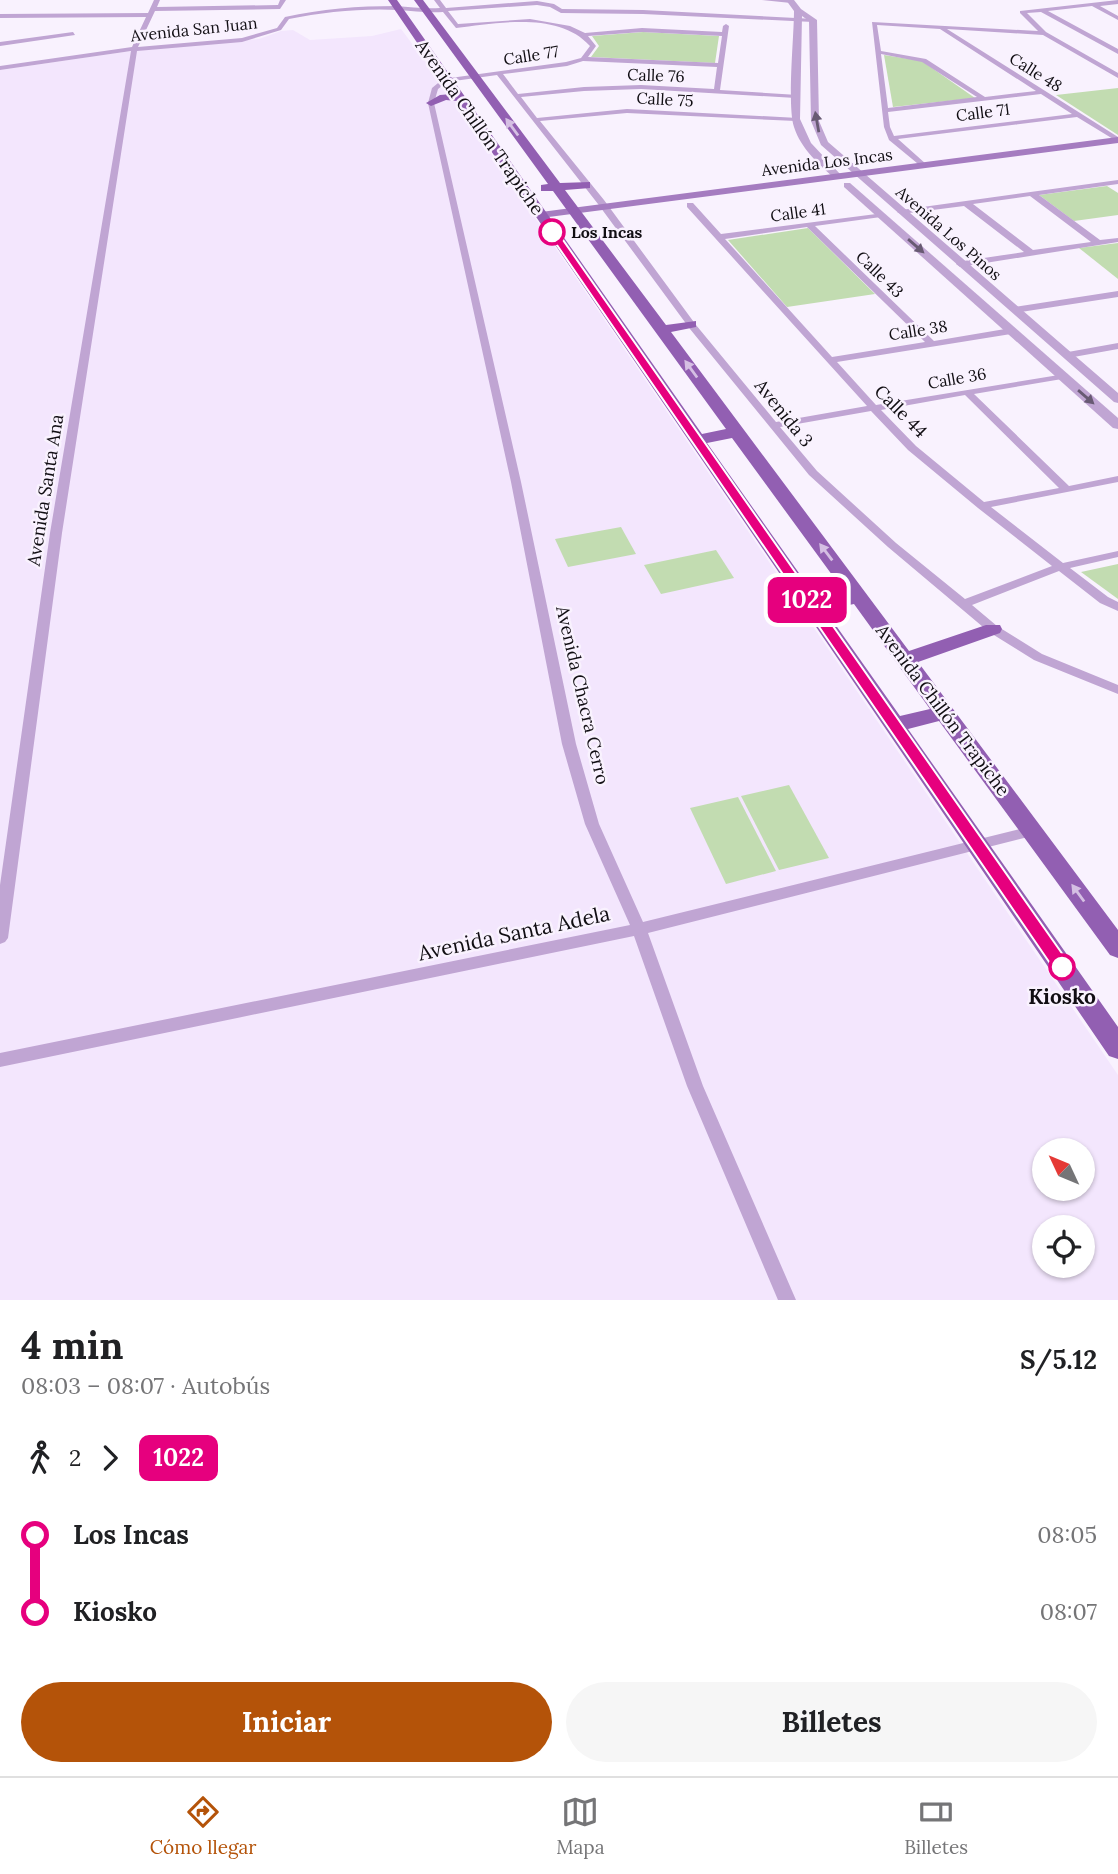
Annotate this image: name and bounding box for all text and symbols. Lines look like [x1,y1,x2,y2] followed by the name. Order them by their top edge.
[129,12,259,46] street label: Avenida San Juan
[410,34,549,219] street label: Avenida Chillón Trapiche
[502,41,561,69] street label: Calle 77
[1006,48,1066,96] street label: Calle 48
[627,64,685,86] street label: Calle 76
[636,88,694,110] street label: Calle 75
[955,99,1011,125] street label: Calle 71
[811,111,822,133] one-way arrow
[505,118,519,136] one-way arrow
[759,144,894,180] street label: Avenida Los Incas
[891,181,1006,284] street label: Avenida Los Pinos
[769,198,827,226] street label: Calle 41
[539,219,565,245] marker: Los Incas
[571,222,643,242] place label: Los Incas
[907,238,925,254] one-way arrow
[852,246,908,302] street label: Calle 43
[887,316,949,344] street label: Calle 38
[684,360,698,378] one-way arrow
[926,363,988,393] street label: Calle 36
[749,374,818,452] street label: Avenida 3
[870,380,933,443] street label: Calle 44
[1077,389,1095,405] one-way arrow
[22,413,68,568] street label: Avenida Santa Ana
[819,543,833,561] one-way arrow
[758,577,856,623] line badge: 1022
[782,584,832,615] text: 1022
[551,602,615,787] street label: Avenida Chacra Cerro
[870,619,1015,801] street label: Avenida Chillón Trapiche
[1071,884,1085,902] one-way arrow
[415,899,613,967] street label: Avenida Santa Adela
[1049,954,1075,980] marker: Kiosko
[1028,983,1096,1010] place label: Kiosko
[1032,1138,1096,1200] north arrow
[1032,1138,1095,1278] map controls
[1032,1215,1095,1278] button: locate
[21,1321,123,1369] text: 4 min
[1020,1343,1097,1376] text: S/5.12
[21,1371,270,1400] text: 08:03 – 08:07 · Autobús
[21,1439,59,1477] icon: walk
[91,1439,129,1477] icon: forward
[153,1442,204,1473] text: 1022
[69,1443,81,1472] text: 2
[73,1518,189,1551] text: Los Incas
[1037,1520,1097,1549] text: 08:05
[73,1595,157,1628] text: Kiosko
[1040,1597,1097,1626] text: 08:07
[21,1682,552,1762] button: Iniciar
[566,1682,1097,1762] button: Billetes
[150,1793,256,1859] tab: Cómo llegar
[556,1793,605,1859] tab: Mapa
[904,1793,968,1859] tab: Billetes

